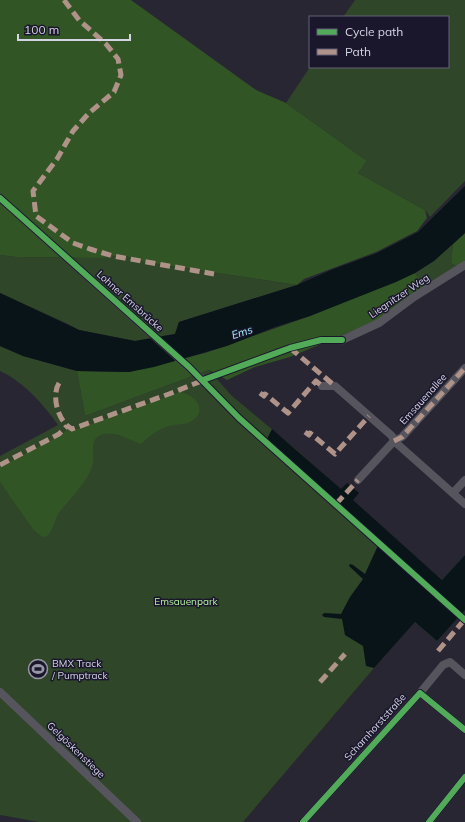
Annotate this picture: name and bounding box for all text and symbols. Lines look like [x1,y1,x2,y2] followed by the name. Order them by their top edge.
[18,16,130,42] scale bar
[309,16,449,68] legend
[24,22,59,37] text: 100 m
[345,24,403,39] text: Cycle path
[345,44,371,59] text: Path
[94,268,166,334] street label: Lohner Emsbrücke
[366,271,432,321] street label: Liegnitzer Weg
[230,322,255,342] water label: Ems
[397,371,449,427] street label: Emsauenallee
[154,595,219,608] park label: Emsauenpark
[51,657,108,682] place label: BMX Track / Pumptrack
[27,658,49,680] sports icon: BMX Track / Pumptrack
[341,691,409,763] street label: Scharnhorststraße
[44,719,108,781] street label: Gelgöskenstiege

